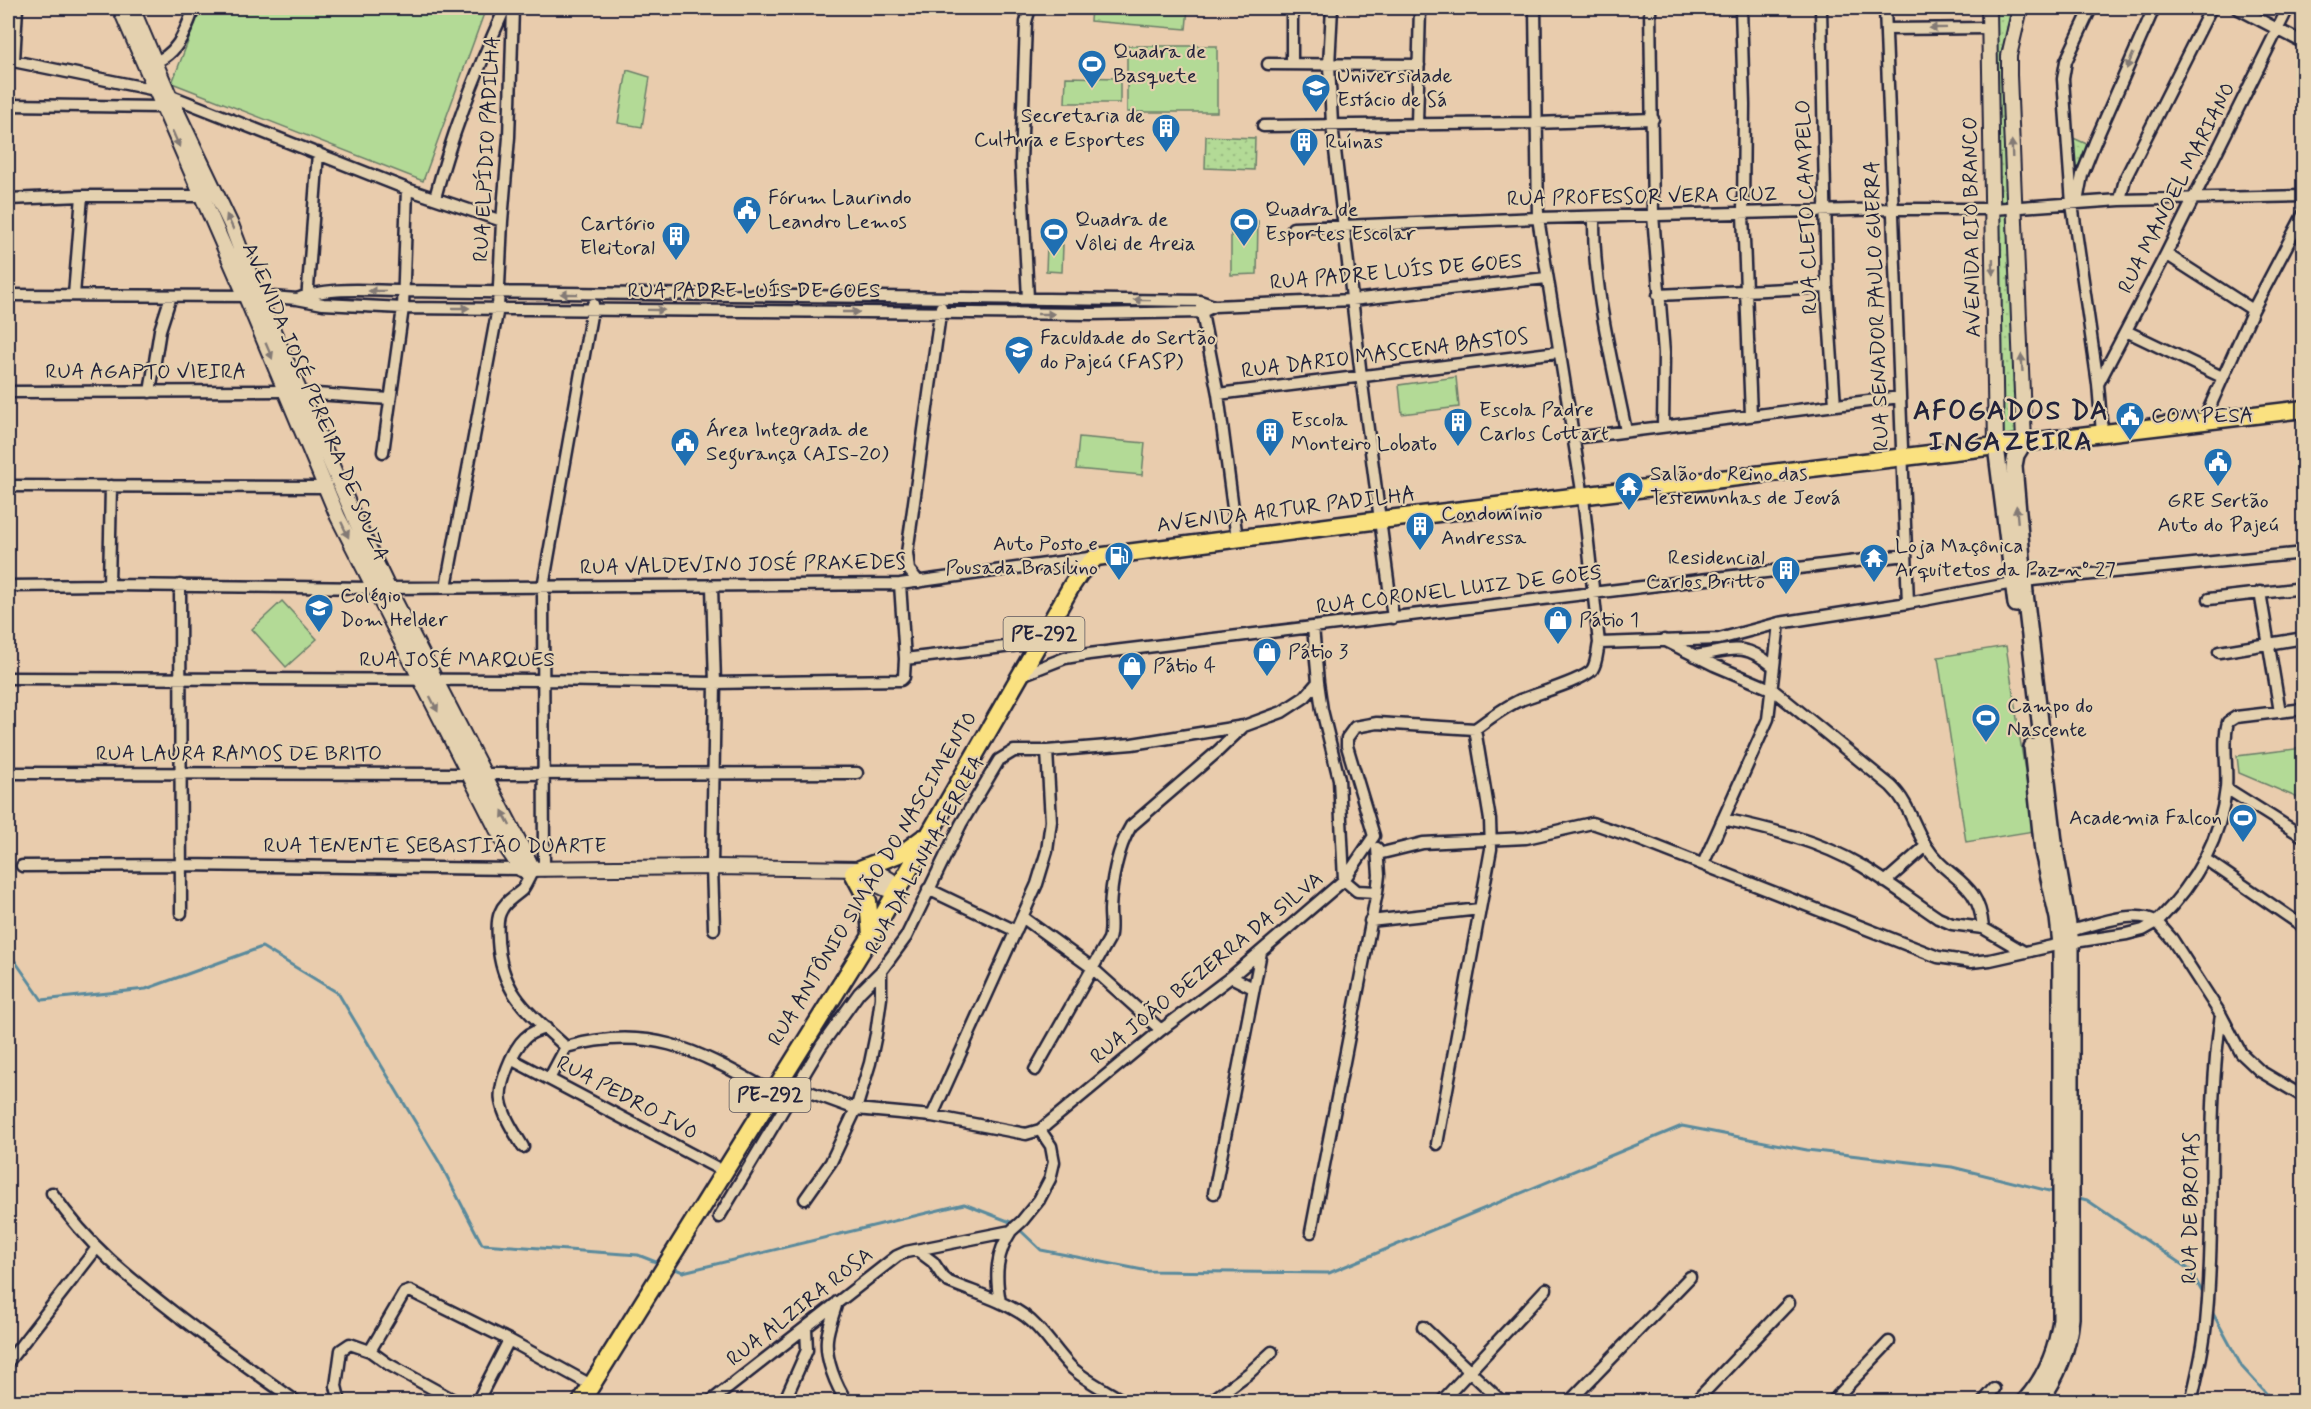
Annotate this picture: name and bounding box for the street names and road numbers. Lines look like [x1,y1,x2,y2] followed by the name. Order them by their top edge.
[467,35,507,263] street label: RUA ELPÍDIO PADILHA
[2112,78,2242,298] street label: RUA MANOEL MARIANO
[1789,99,1825,315] street label: RUA CLETO CAMPELO
[1956,116,1988,338] street label: AVENIDA RIO BRANCO
[1858,160,1896,452] street label: RUA SENADOR PAULO GUERRA
[1507,181,1777,213] street label: RUA PROFESSOR VERA CRUZ
[235,238,395,566] street label: AVENIDA JOSÉ PEREIRA DE SOUZA
[1269,247,1523,297] street label: RUA PADRE LUÍS DE GOES
[627,277,881,305] street label: RUA PADRE LUÍS DE GOES
[1240,322,1530,386] street label: RUA DARIO MASCENA BASTOS
[45,358,247,386] street label: RUA AGAPTO VIEIRA
[1155,480,1417,540] street label: AVENIDA ARTUR PADILHA
[580,548,907,582] street label: RUA VALDEVINO JOSÉ PRAXEDES
[1315,559,1603,621] street label: RUA CORONEL LUIZ DE GOES
[1004,617,1084,651] road number: PE-292
[359,646,555,674] street label: RUA JOSÉ MARQUES
[762,707,984,1051] street label: RUA ANTÔNIO SIMÃO DO NASCIMENTO
[96,740,382,768] street label: RUA LAURA RAMOS DE BRITO
[859,751,991,959] street label: RUA DA LINHA FERREA
[263,832,607,860] street label: RUA TENENTE SEBASTIÃO DUARTE
[1085,865,1329,1071] street label: RUA JOÃO BEZERRA DA SILVA
[552,1049,702,1147] street label: RUA PEDRO IVO
[730,1078,810,1112] road number: PE-292
[2176,1132,2206,1284] street label: RUA DE BROTAS
[721,1241,879,1373] street label: RUA ALZIRA ROSA

